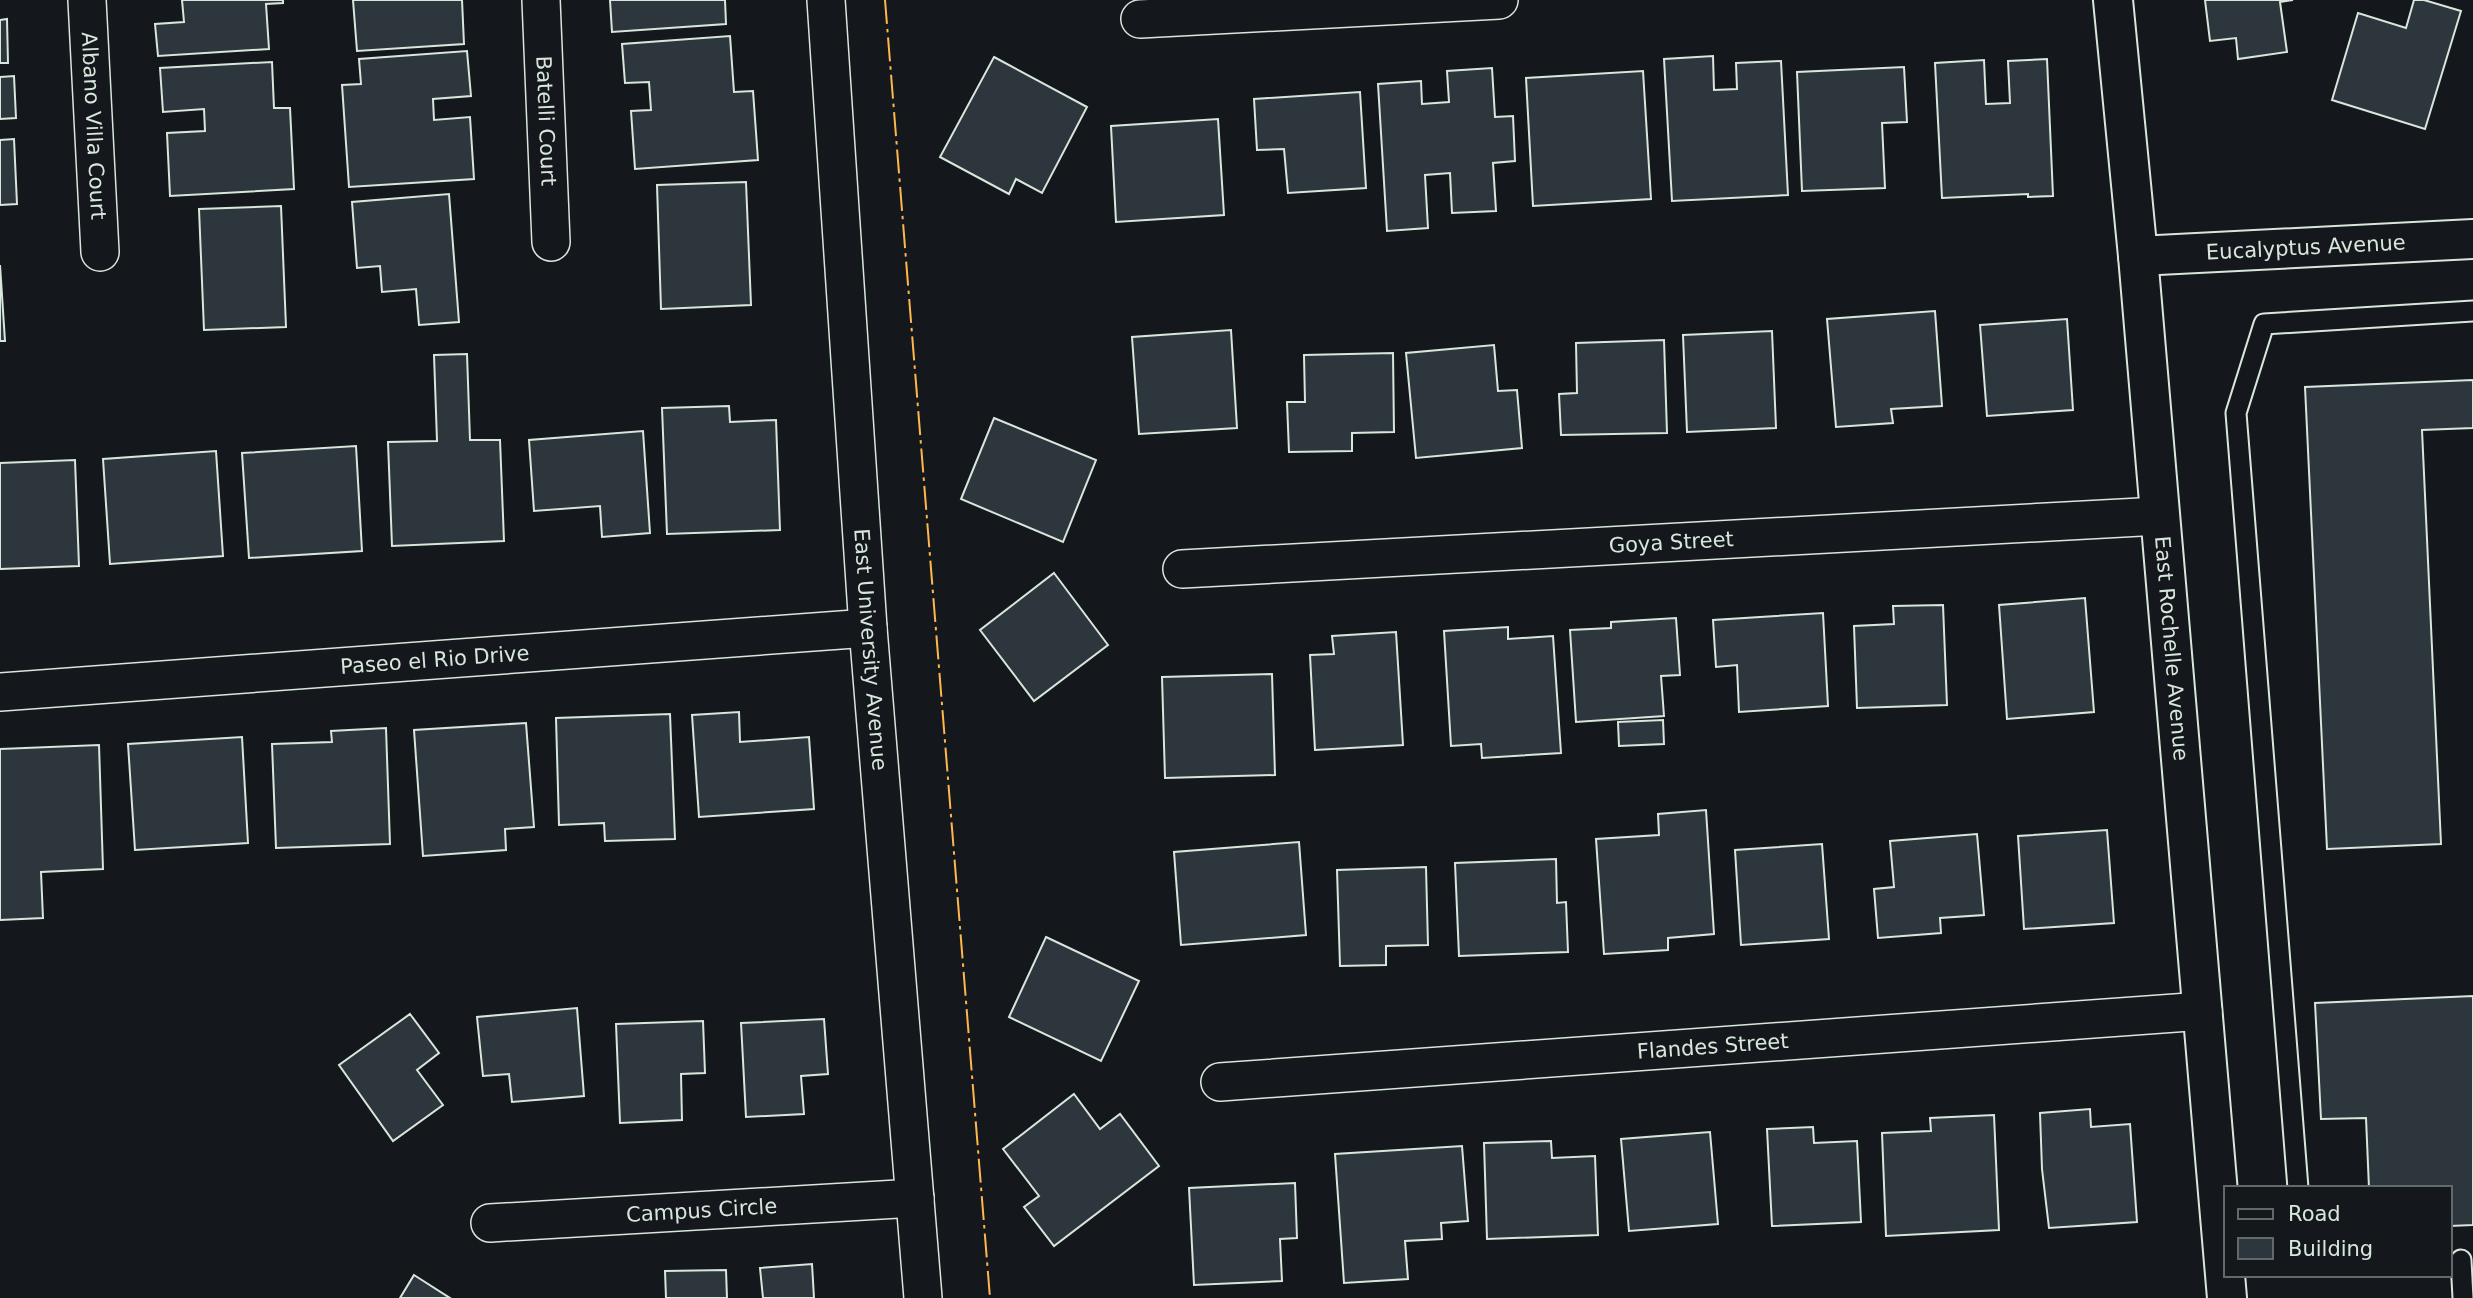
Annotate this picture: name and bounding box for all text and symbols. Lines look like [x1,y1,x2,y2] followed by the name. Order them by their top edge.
[77,31,110,220] street label: Albano Villa Court
[531,55,561,187] street label: Batelli Court
[2205,230,2406,265] street label: Eucalyptus Avenue
[1608,527,1734,558] street label: Goya Street
[849,528,892,771] street label: East University Avenue
[2150,535,2193,762] street label: East Rochelle Avenue
[339,641,530,679] street label: Paseo el Rio Drive
[1636,1029,1789,1064] street label: Flandes Street
[2224,1186,2452,1277] legend
[625,1194,778,1227] street label: Campus Circle
[2288,1202,2341,1226] text: Road
[2288,1237,2373,1261] text: Building

